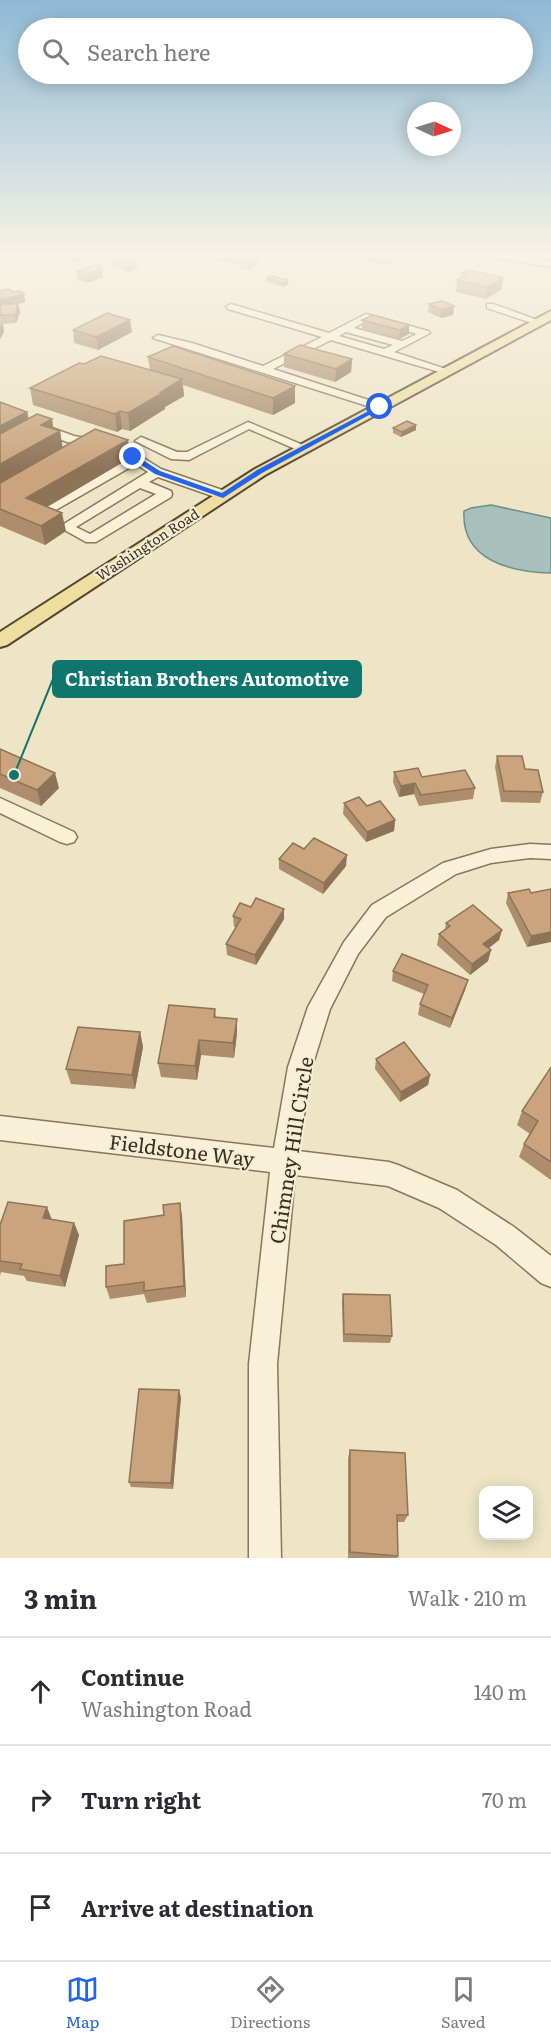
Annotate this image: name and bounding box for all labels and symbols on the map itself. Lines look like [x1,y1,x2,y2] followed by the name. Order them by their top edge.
[407,102,461,156] north arrow
[366,393,392,419] route start
[119,443,145,469] route end
[91,503,203,585] street label: Washington Road
[53,661,361,697] callout: Christian Brothers Automotive
[65,665,349,692] text: Christian Brothers Automotive
[260,1054,320,1246] street label: Chimney Hill Circle
[108,1125,257,1173] street label: Fieldstone Way

